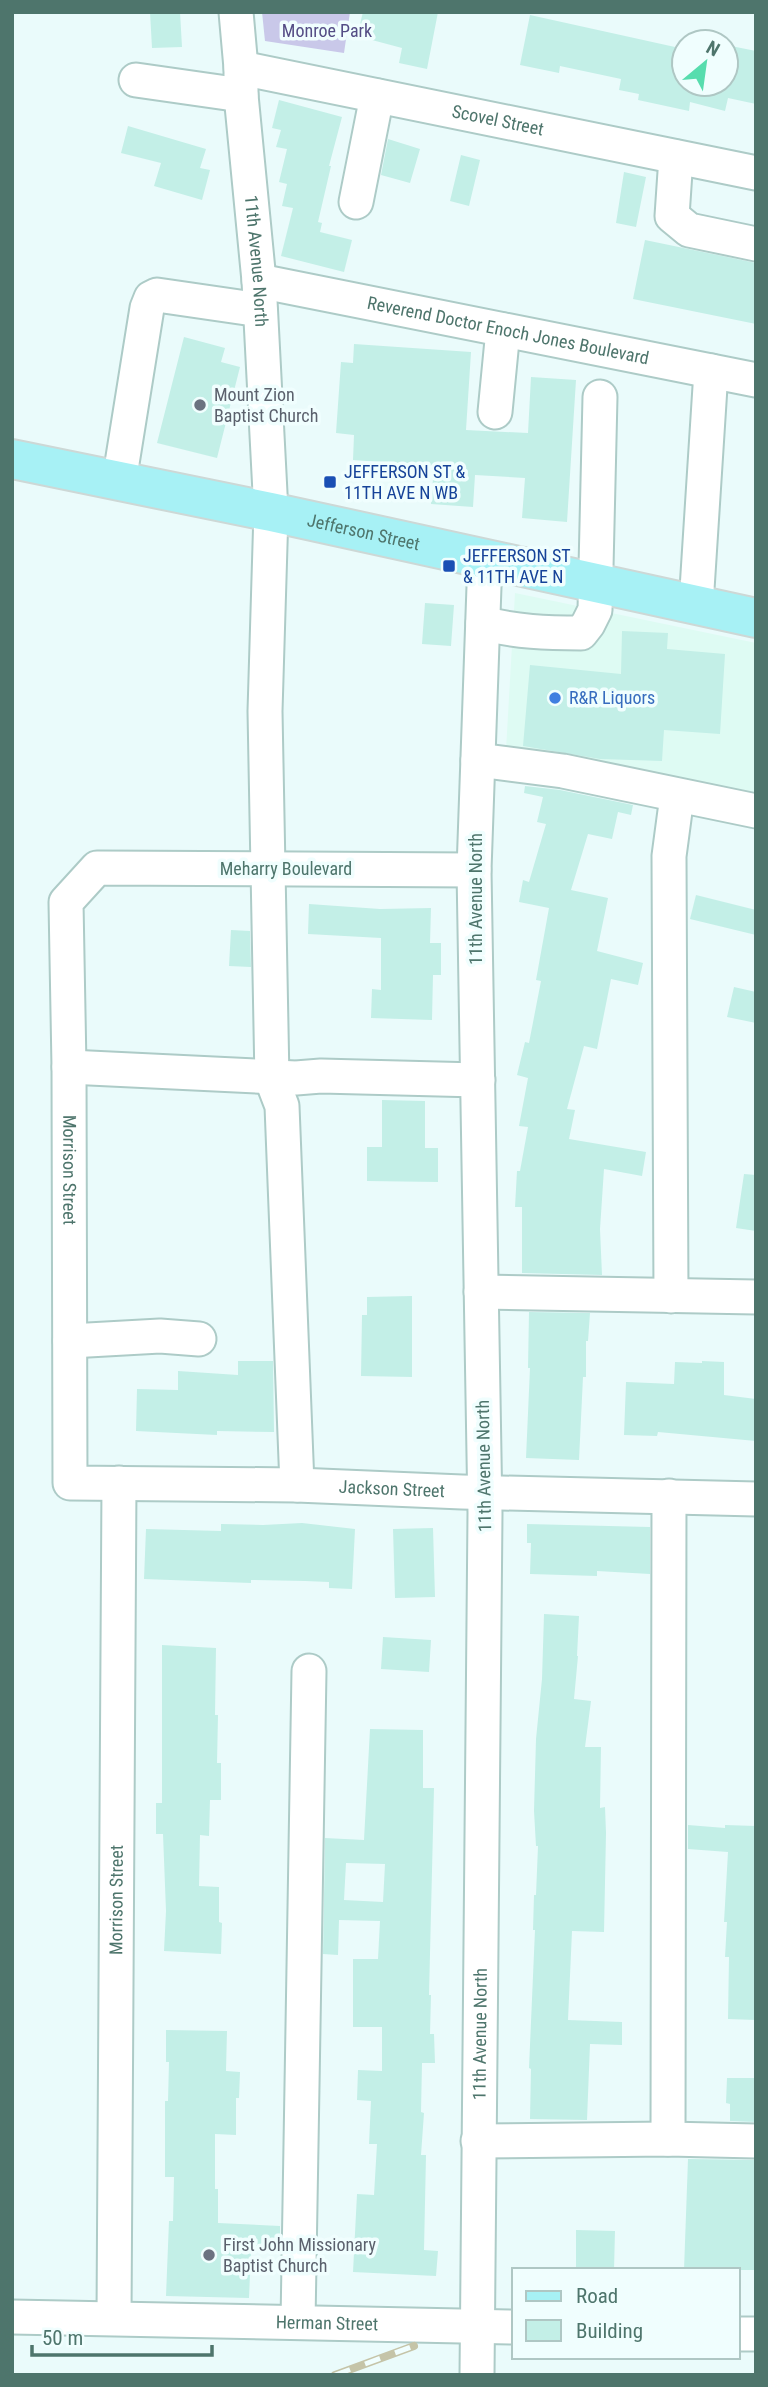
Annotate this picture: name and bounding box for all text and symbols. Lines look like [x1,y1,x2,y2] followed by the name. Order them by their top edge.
[282,20,372,41] park label: Monroe Park
[670,28,740,98] north arrow
[702,36,724,61] text: N
[450,100,546,139] street label: Scovel Street
[241,194,272,327] street label: 11th Avenue North
[366,292,651,368] street label: Reverend Doctor Enoch Jones Boulevard
[214,384,318,426] place label: Mount Zion Baptist Church
[192,397,208,413] marker: Mount Zion Baptist Church
[344,461,465,503] place label: JEFFERSON ST & 11TH AVE N WB
[322,474,338,490] marker: JEFFERSON ST & 11TH AVE N WB
[305,509,422,554] street label: Jefferson Street
[463,545,571,587] place label: JEFFERSON ST & 11TH AVE N
[441,558,457,574] marker: JEFFERSON ST & 11TH AVE N
[569,687,655,708] place label: R&R Liquors
[547,690,563,706] marker: R&R Liquors
[465,833,486,965] street label: 11th Avenue North
[220,858,352,879] street label: Meharry Boulevard
[59,1115,80,1225] street label: Morrison Street
[472,1400,495,1532] street label: 11th Avenue North
[338,1476,445,1501] street label: Jackson Street
[105,1845,127,1955] street label: Morrison Street
[469,1968,491,2100] street label: 11th Avenue North
[223,2234,377,2276] place label: First John Missionary Baptist Church
[201,2247,217,2263] marker: First John Missionary Baptist Church
[512,2268,740,2359] legend
[576,2284,618,2308] text: Road
[276,2311,378,2334] street label: Herman Street
[32,2314,212,2358] scale bar
[576,2319,643,2343] text: Building
[42,2326,83,2350] text: 50 m

